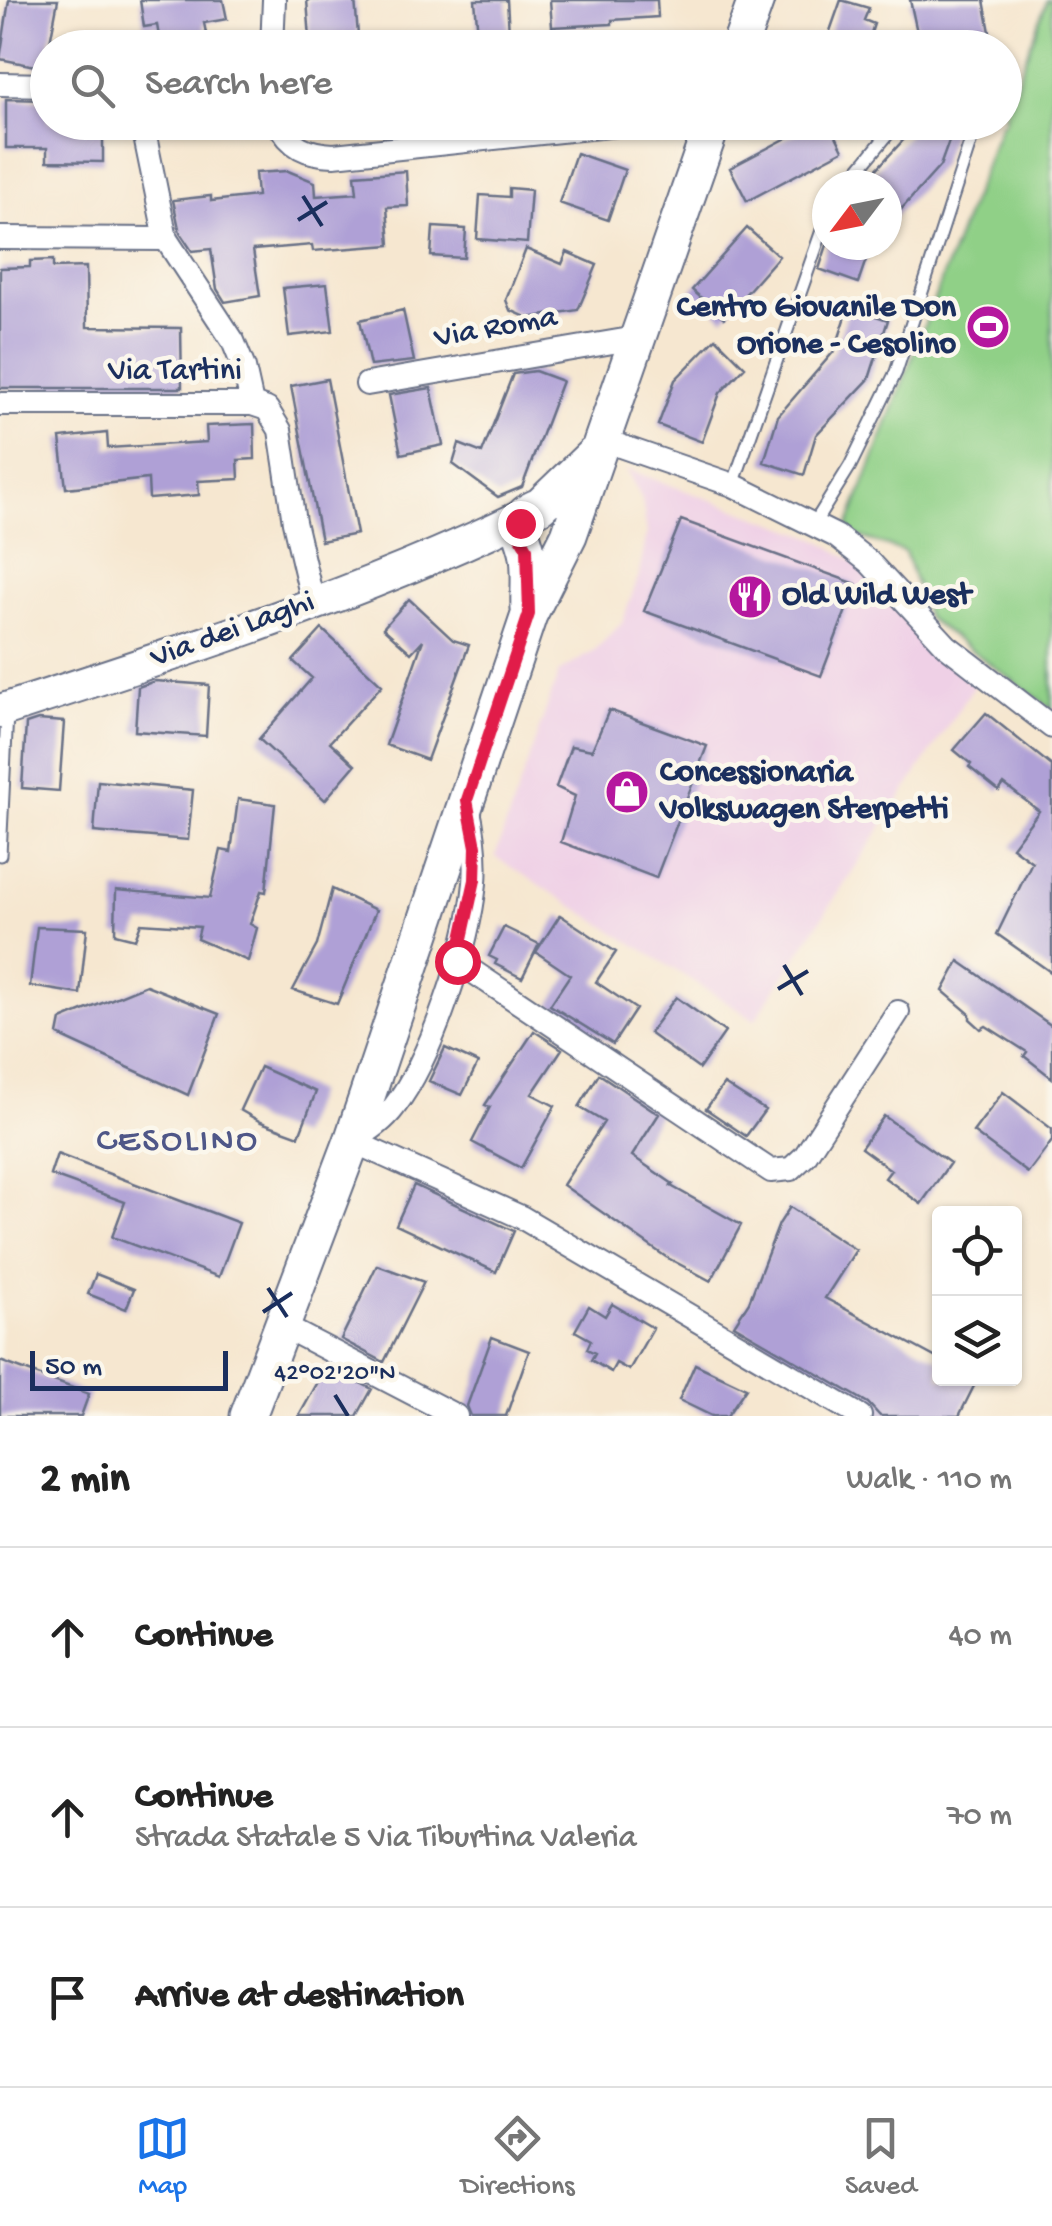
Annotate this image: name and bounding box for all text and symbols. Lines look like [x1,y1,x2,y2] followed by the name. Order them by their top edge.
[30,30,1022,140] search box
[65,58,120,113] icon: search
[145,63,332,107] text: Search here
[812,170,902,260] north arrow
[677,290,957,365] place label: Centro Giovanile Don Orione - Cesolino
[431,299,562,359] street label: Via Roma
[965,304,1011,350] sports icon: Centro Giovanile Don Orione - Cesolino
[107,353,242,391] street label: Via Tartini
[498,501,544,547] route end
[727,574,773,620] restaurant icon: Old Wild West
[782,578,974,616] place label: Old Wild West
[145,584,320,679] street label: Via dei Laghi
[658,755,949,830] place label: Concessionaria Volkswagen Sterpetti
[604,769,650,815] shop icon: Concessionaria Volkswagen Sterpetti
[435,939,481,985] route start
[96,1122,260,1163] district label: CESOLINO
[932,1206,1022,1386] map controls
[932,1206,1022,1296] button: locate
[932,1296,1022,1386] button: layers
[30,1346,228,1390] scale bar
[45,1352,102,1385] text: 50 m
[274,1360,396,1389] text: 42°02'20"N
[40,1457,129,1506] text: 2 min
[846,1462,1012,1500] text: Walk · 110 m
[40,1610,95,1665] icon: ahead
[135,1615,273,1659] text: Continue
[948,1618,1012,1656] text: 40 m
[135,1776,273,1820] text: Continue
[40,1790,95,1845] icon: ahead
[947,1798,1012,1836] text: 70 m
[135,1820,636,1858] text: Strada Statale 5 Via Tiburtina Valeria
[40,1970,95,2025] icon: arrive
[135,1975,464,2019] text: Arrive at destination
[135,2111,190,2204] tab: Map
[461,2111,575,2204] tab: Directions
[845,2111,917,2204] tab: Saved

